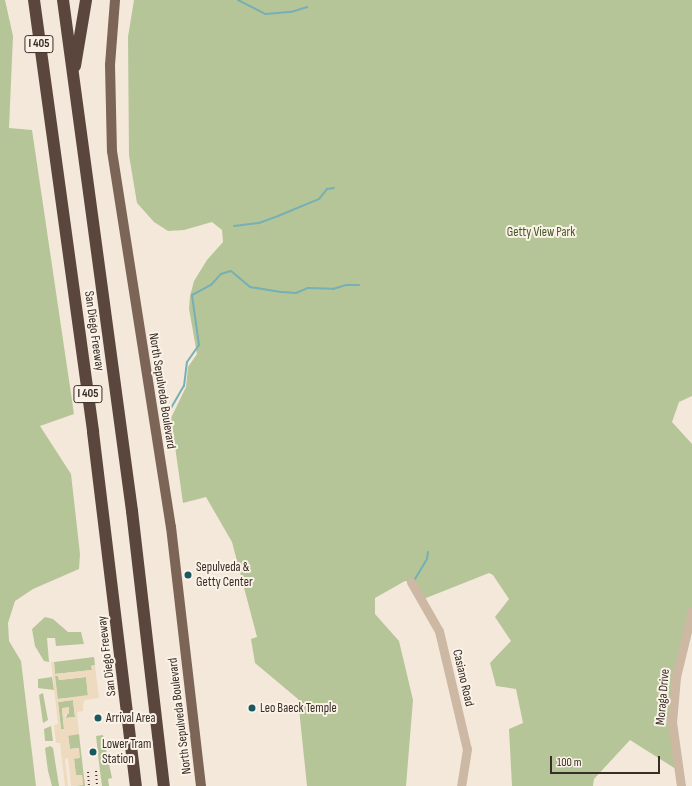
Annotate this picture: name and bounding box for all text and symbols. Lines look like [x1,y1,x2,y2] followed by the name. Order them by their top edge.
[24,34,54,54] road number: I 405
[507,224,575,240] park label: Getty View Park
[81,290,107,372] street label: San Diego Freeway
[145,332,179,450] street label: North Sepulveda Boulevard
[73,384,103,404] road number: I 405
[196,560,253,591] place label: Sepulveda & Getty Center
[183,570,193,580] marker: Sepulveda & Getty Center
[94,615,120,697] street label: San Diego Freeway
[449,648,477,708] street label: Casiano Road
[165,657,195,775] street label: North Sepulveda Boulevard
[653,668,673,726] street label: Moraga Drive
[260,700,337,716] place label: Leo Baeck Temple
[247,703,257,713] marker: Leo Baeck Temple
[106,710,156,726] place label: Arrival Area
[93,713,103,723] marker: Arrival Area
[102,737,151,768] place label: Lower Tram Station
[87,746,99,758] marker: Lower Tram Station
[552,748,662,774] scale bar
[557,755,582,770] text: 100 m

